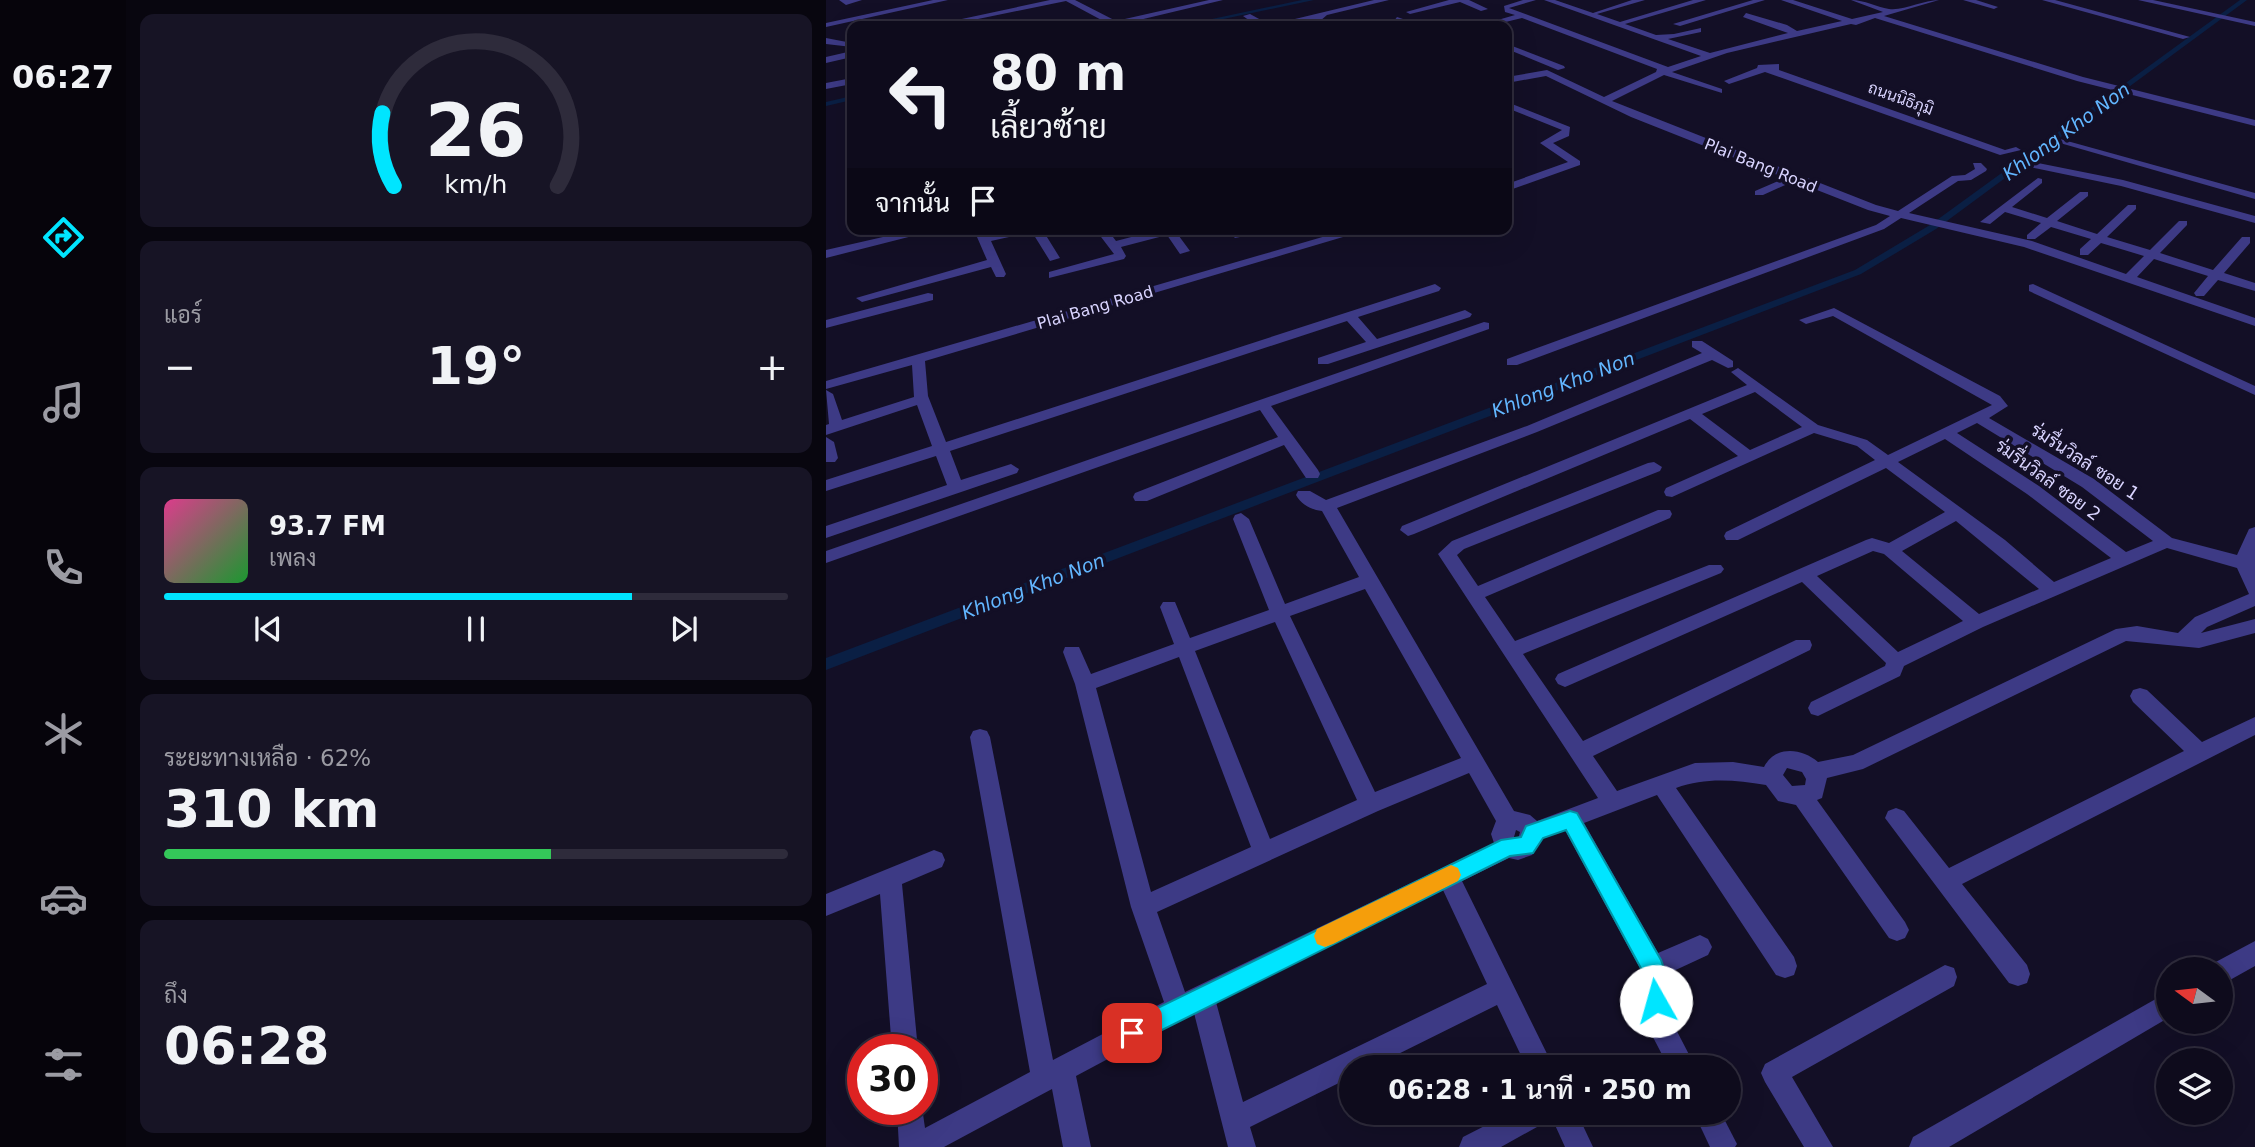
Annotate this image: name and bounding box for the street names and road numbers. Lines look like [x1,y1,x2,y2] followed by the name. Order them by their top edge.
[1865,78,1936,121] street label: ถนนนิธิภุมิ
[1702,134,1820,197] street label: Plai Bang Road
[1035,282,1155,333] street label: Plai Bang Road
[2027,415,2146,504] street label: ร่มรื่นวิลล์ ซอย 1
[1992,430,2108,525] street label: ร่มรื่นวิลล์ ซอย 2

